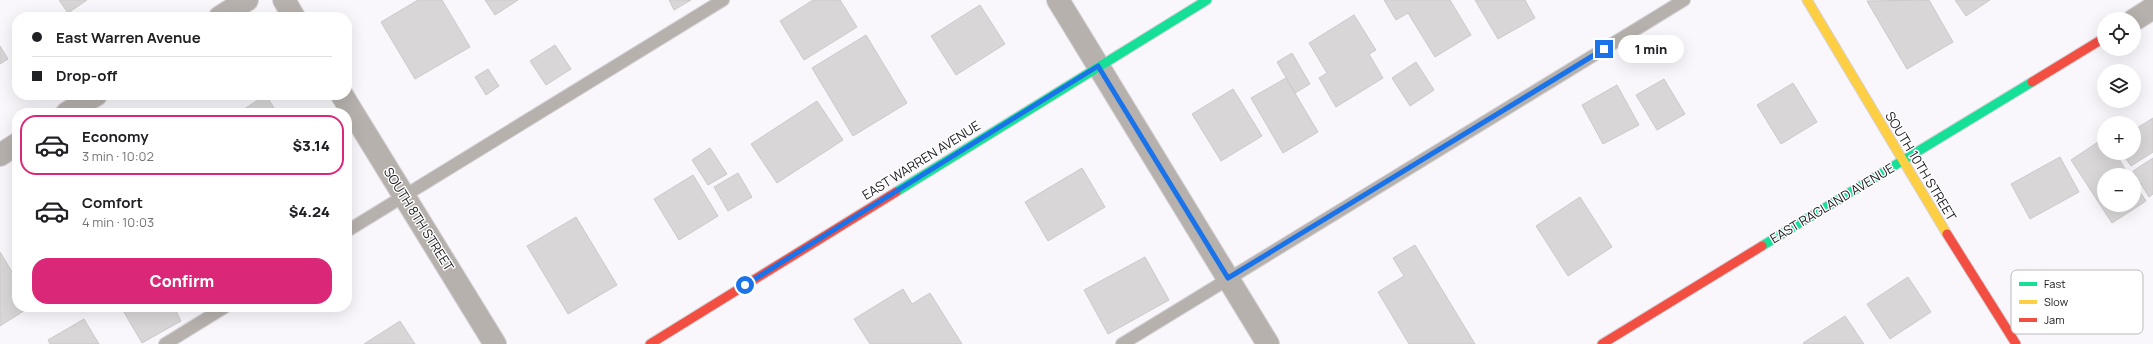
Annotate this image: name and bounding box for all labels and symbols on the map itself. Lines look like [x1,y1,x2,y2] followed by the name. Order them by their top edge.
[1618,35,1684,63] callout: 1 min
[1595,40,1613,58] route end
[1881,108,1961,224] street label: SOUTH 10TH STREET
[858,116,984,204] street label: EAST WARREN AVENUE
[1767,159,1897,247] street label: EAST RAGLAND AVENUE
[380,164,458,274] street label: SOUTH 8TH STREET
[2011,270,2143,334] legend
[736,276,754,294] route start
[2044,276,2066,291] text: Fast
[2044,294,2069,309] text: Slow
[2044,312,2065,327] text: Jam

